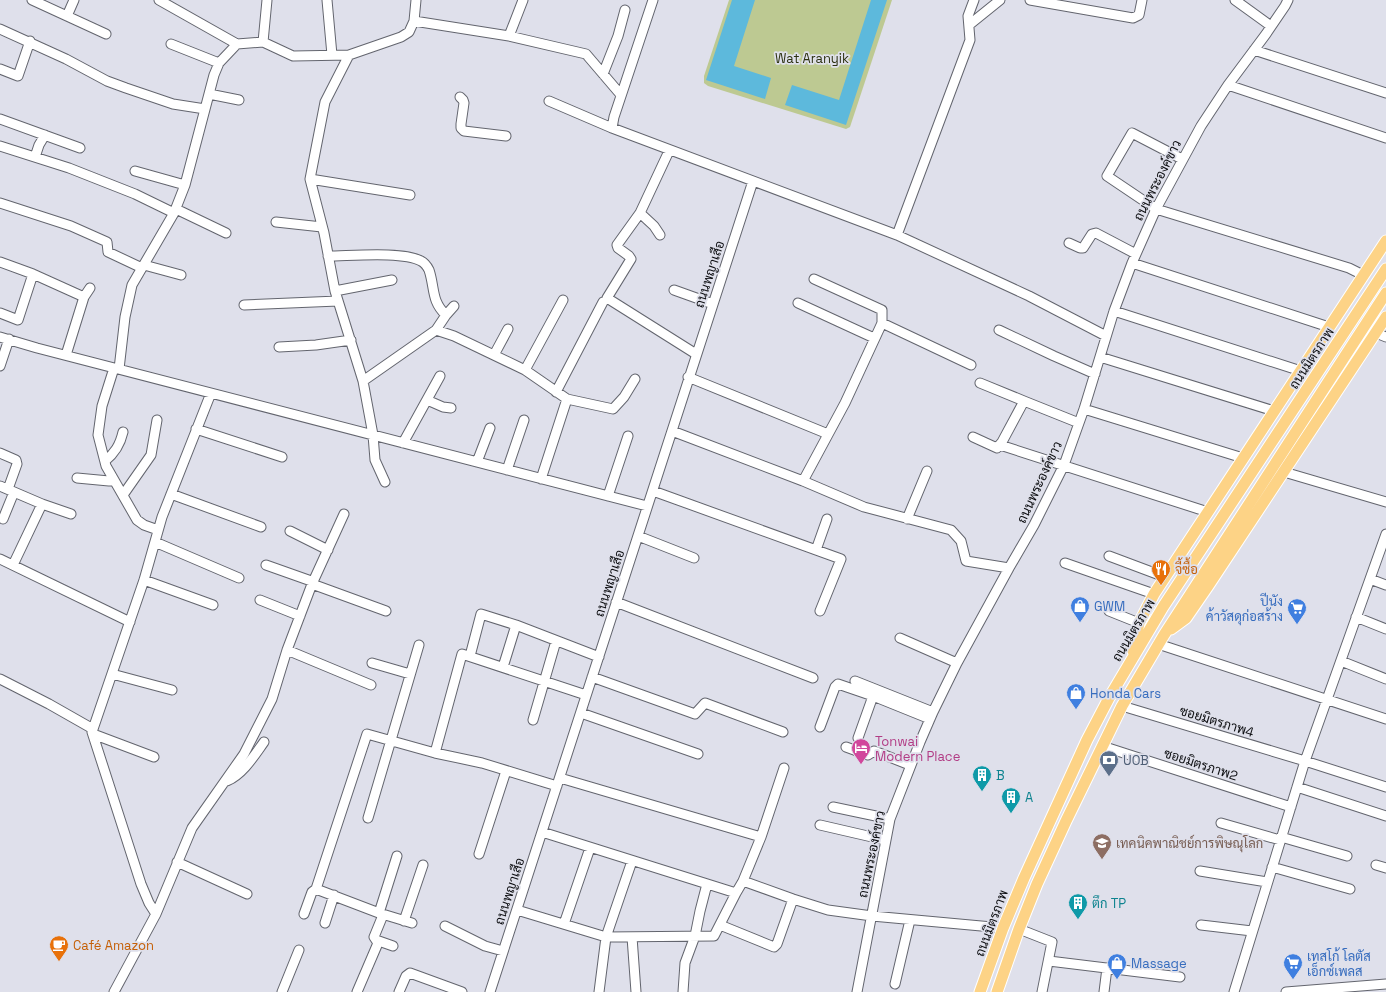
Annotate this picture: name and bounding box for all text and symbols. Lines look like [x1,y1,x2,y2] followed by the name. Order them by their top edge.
[775,50,849,67] park label: Wat Aranyik
[1129,136,1185,224] street label: ถนนพระองค์ขาว
[690,238,728,310] street label: ถนนพญาเสือ
[1285,324,1338,392] street label: ถนนมิตรภาพ
[1012,438,1066,526] street label: ถนนพระองค์ขาว
[590,547,628,619] street label: ถนนพญาเสือ
[1175,557,1198,578] place label: จี้ซื้อ
[1150,558,1172,586] restaurant icon: จี้ซื้อ
[1206,592,1283,626] place label: ปีนัง ค้าวัสดุก่อสร้าง
[1069,595,1091,623] shop icon: GWM
[1108,596,1159,665] street label: ถนนมิตรภาพ
[1286,597,1308,625] supermarket icon: ปีนัง ค้าวัสดุก่อสร้าง
[1094,598,1125,615] place label: GWM
[1065,682,1087,710] shop icon: Honda Cars
[1090,685,1161,702] place label: Honda Cars
[1178,702,1256,741] street label: ซอยมิตรภาพ4
[875,733,960,765] place label: Tonwai Modern Place
[850,737,872,765] hotel icon: Tonwai Modern Place
[1162,745,1240,784] street label: ซอยมิตรภาพ2
[1098,749,1120,777] bank icon: UOB
[1123,752,1149,769] place label: UOB
[971,764,993,792] building icon: B
[996,767,1005,784] place label: B
[1000,786,1022,814] building icon: A
[1025,789,1033,806] place label: A
[853,809,889,899] street label: ถนนพระองค์ขาว
[1091,832,1113,860] school or university icon: เทคนิคพาณิชย์การพิษณุโลก
[1116,834,1263,853] place label: เทคนิคพาณิชย์การพิษณุโลก
[490,855,528,927] street label: ถนนพญาเสือ
[971,887,1012,959] street label: ถนนมิตรภาพ
[1067,892,1089,920] building icon: ตึก TP
[1092,895,1126,912] place label: ตึก TP
[48,934,70,962] cafe icon: Café Amazon
[73,937,154,954] place label: Café Amazon
[1307,947,1371,980] place label: เทสโก้ โลตัส เอ็กซ์เพลส
[1106,952,1128,980] shop icon: Massage
[1282,952,1304,980] supermarket icon: เทสโก้ โลตัส เอ็กซ์เพลส
[1131,955,1187,972] place label: Massage

